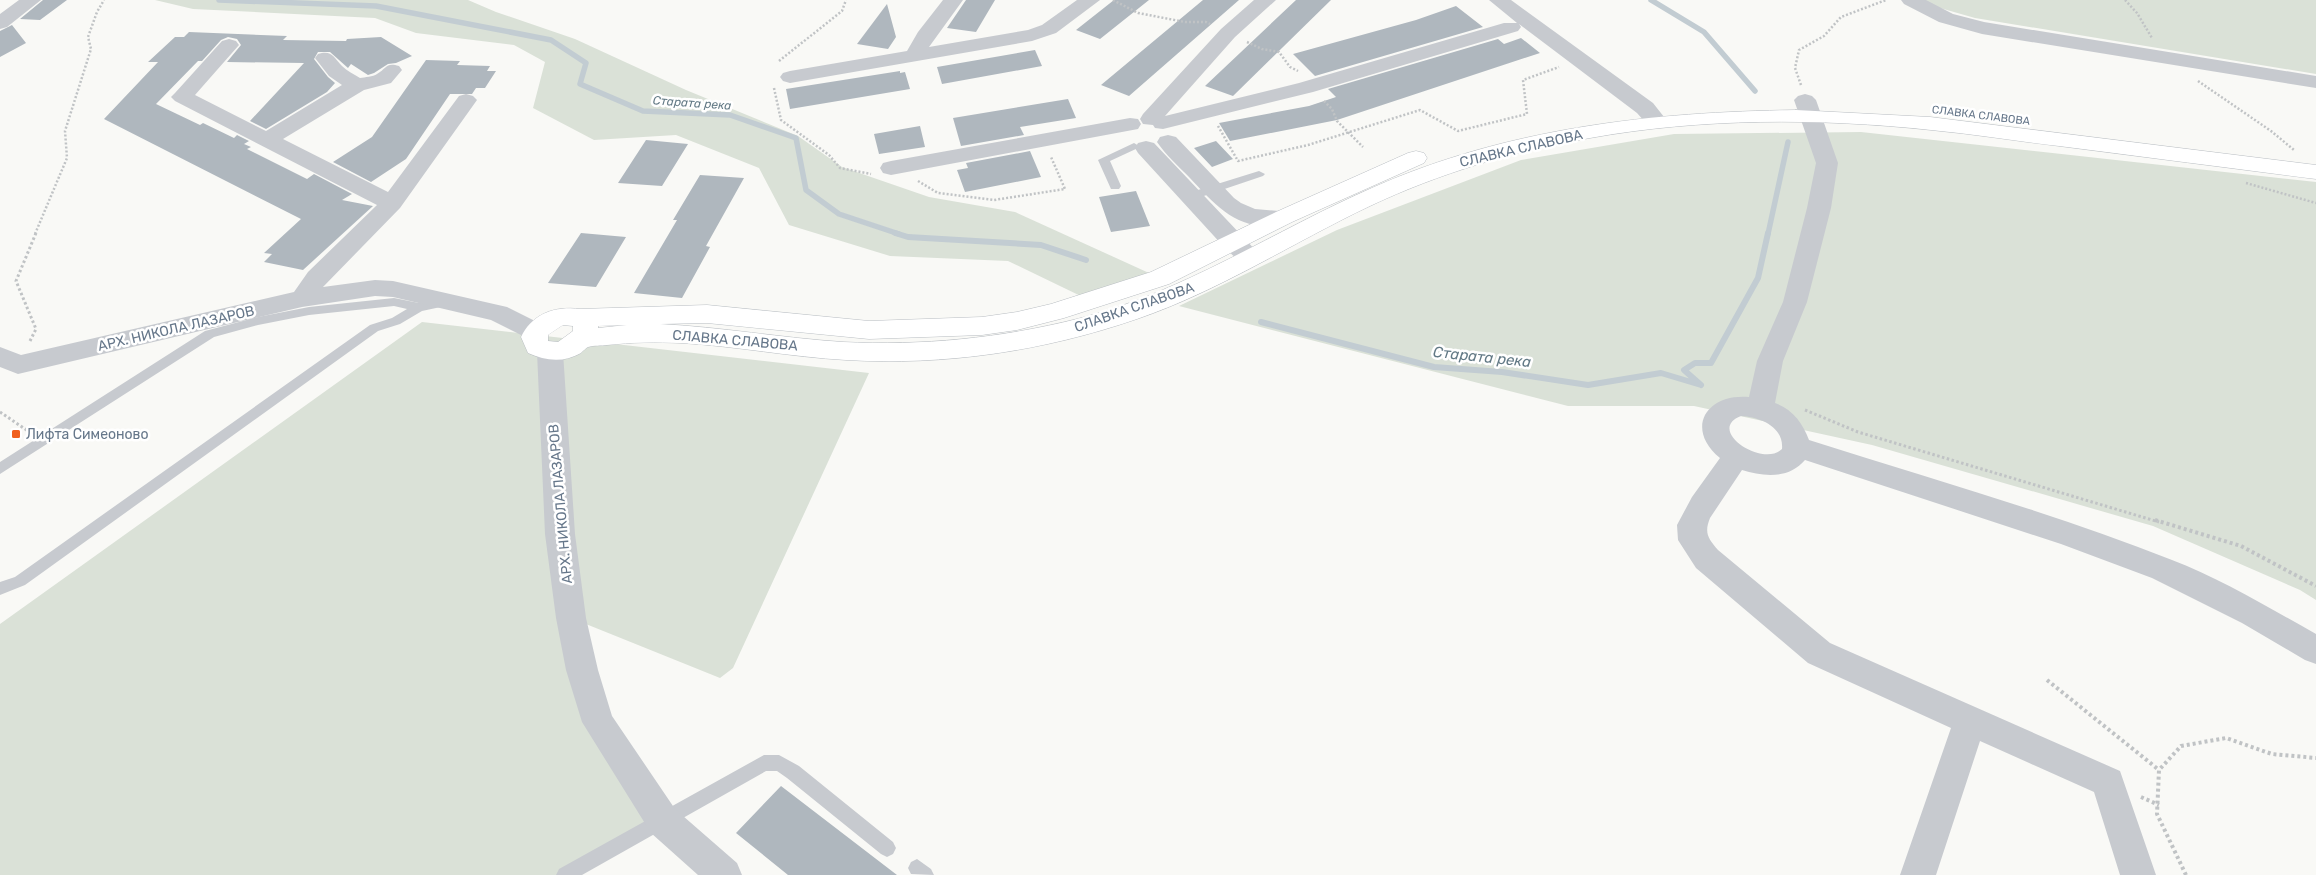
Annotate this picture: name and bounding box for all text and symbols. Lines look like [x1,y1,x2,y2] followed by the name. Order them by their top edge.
[652,93,732,113] water label: Старата река
[1931,103,2031,128] street label: СЛАВКА СЛАВОВА
[1458,126,1585,171] street label: СЛАВКА СЛАВОВА
[1072,279,1197,336] street label: СЛАВКА СЛАВОВА
[96,302,256,355] street label: АРХ. НИКОЛА ЛАЗАРОВ
[672,327,799,355] street label: СЛАВКА СЛАВОВА
[1432,343,1532,371] water label: Старата река
[545,423,576,584] street label: АРХ. НИКОЛА ЛАЗАРОВ
[26,426,149,443] place label: Лифта Симеоново
[10,428,22,440] marker: Лифта Симеоново

